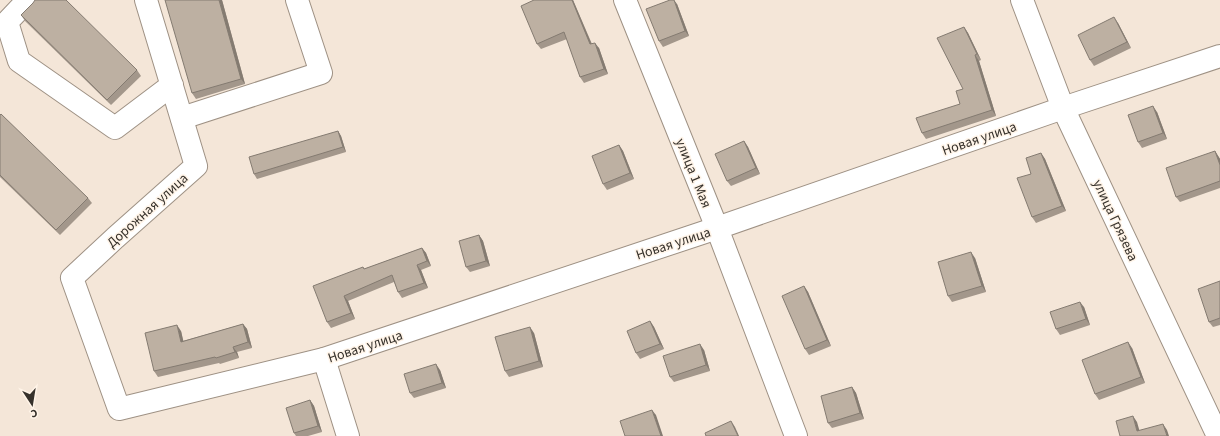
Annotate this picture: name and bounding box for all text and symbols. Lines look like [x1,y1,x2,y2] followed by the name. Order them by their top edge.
[939,117,1019,161] street label: Новая улица
[670,135,716,211] street label: улица 1 Мая
[103,169,193,253] street label: Дорожная улица
[1087,176,1143,265] street label: улица Грязева
[633,222,713,265] street label: Новая улица
[325,325,405,368] street label: Новая улица
[12,384,52,424] north arrow
[29,405,39,421] text: С

